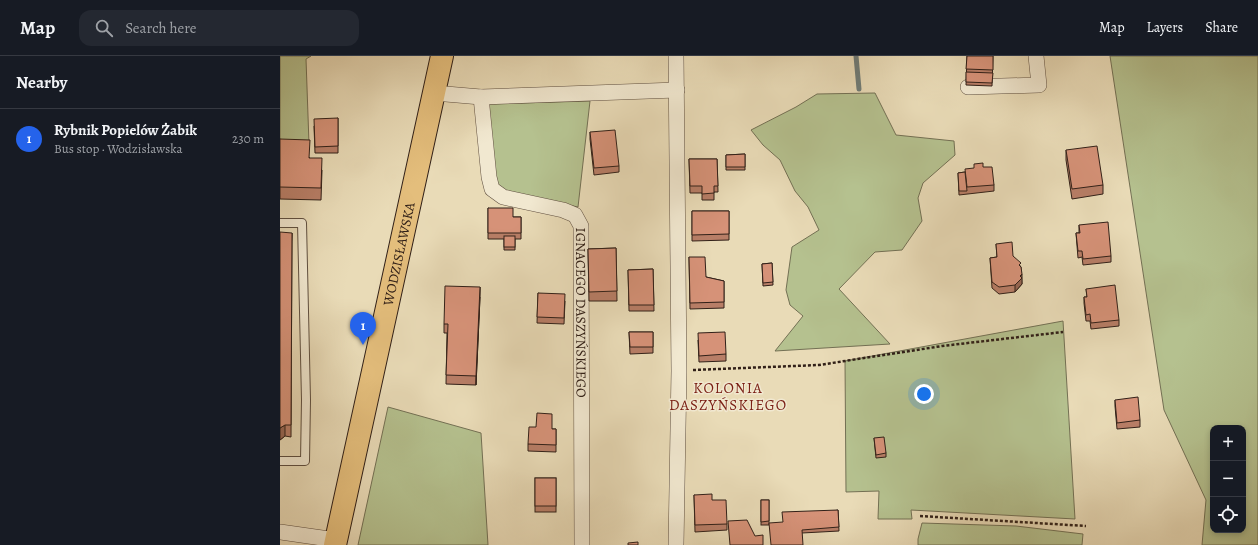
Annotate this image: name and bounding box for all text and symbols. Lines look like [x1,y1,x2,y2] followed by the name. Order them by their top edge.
[79,10,359,46] search box
[20,15,55,41] text: Map
[93,17,115,39] icon: search
[125,18,197,38] text: Search here
[1099,18,1125,37] text: Map
[1147,18,1183,37] text: Layers
[1205,18,1238,37] text: Share
[16,71,67,94] text: Nearby
[54,120,197,140] text: Rybnik Popielów Żabik
[27,130,31,147] text: 1
[232,130,264,147] text: 230 m
[54,140,183,157] text: Bus stop · Wodzisławska
[378,200,419,308] street label: WODZISŁAWSKA
[572,228,591,398] street label: IGNACEGO DASZYŃSKIEGO
[350,312,376,345] pin: 1
[669,378,787,415] district label: KOLONIA DASZYŃSKIEGO
[914,384,934,404] your location
[1210,425,1246,533] map controls
[1210,425,1246,461] button: +
[1210,461,1246,497] button: −
[1210,497,1246,533] button: locate

